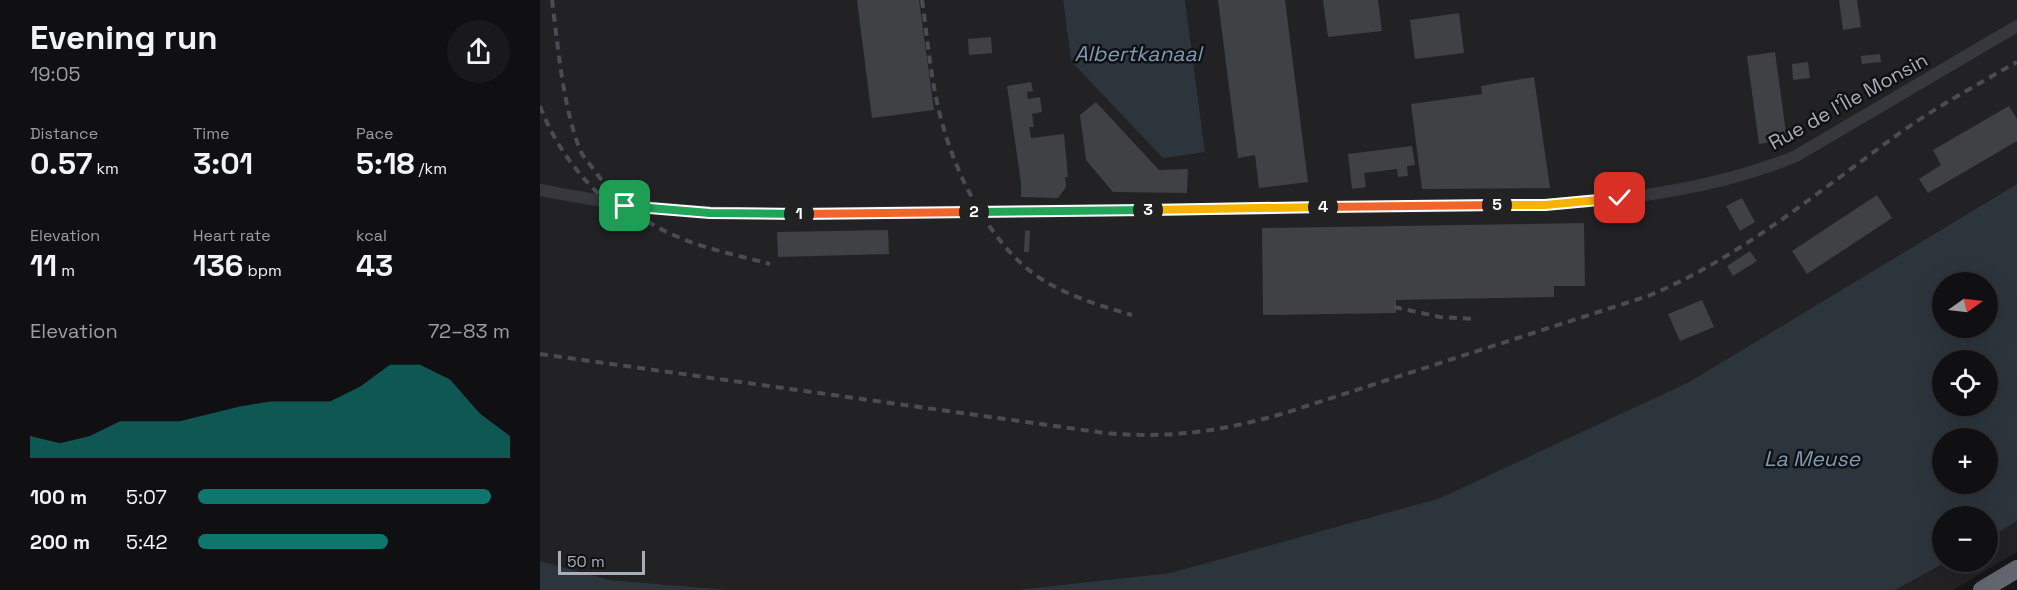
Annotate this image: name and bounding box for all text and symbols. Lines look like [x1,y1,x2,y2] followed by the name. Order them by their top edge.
[30,17,218,59] text: Evening run
[447,20,510,83] button: share
[1074,40,1204,67] water label: Albertkanaal
[1764,46,1932,156] street label: Rue de l'Île Monsin
[30,61,80,87] text: 19:05
[30,123,98,144] text: Distance
[193,123,229,144] text: Time
[356,123,393,144] text: Pace
[30,144,92,183] text: 0.57
[193,144,253,183] text: 3:01
[356,144,415,183] text: 5:18
[92,158,119,179] text: km
[415,158,447,179] text: /km
[1594,172,1645,223] pin
[599,180,650,231] pin
[1603,181,1636,214] icon: check
[608,189,641,222] icon: arrive
[1482,190,1512,220] pin: 5
[1308,192,1338,222] pin: 4
[1492,194,1502,215] text: 5
[1133,195,1163,225] pin: 3
[1318,196,1328,217] text: 4
[959,197,989,227] pin: 2
[784,199,814,229] pin: 1
[1143,199,1153,220] text: 3
[969,201,979,222] text: 2
[795,203,803,224] text: 1
[30,225,100,246] text: Elevation
[193,225,271,246] text: Heart rate
[356,225,387,246] text: kcal
[30,246,57,285] text: 11
[193,246,243,285] text: 136
[356,246,393,285] text: 43
[57,260,75,281] text: m
[243,260,282,281] text: bpm
[1932,272,1998,338] north arrow
[1932,272,1998,572] map controls
[30,318,118,344] text: Elevation
[428,318,510,344] text: 72–83 m
[1932,350,1998,416] button: locate
[1932,428,1998,494] button: +
[1764,445,1862,472] water label: La Meuse
[30,484,87,510] text: 100 m
[126,484,167,510] text: 5:07
[1932,506,1998,572] button: −
[30,529,90,555] text: 200 m
[126,529,168,555] text: 5:42
[558,548,645,576] scale bar
[567,551,605,572] text: 50 m

